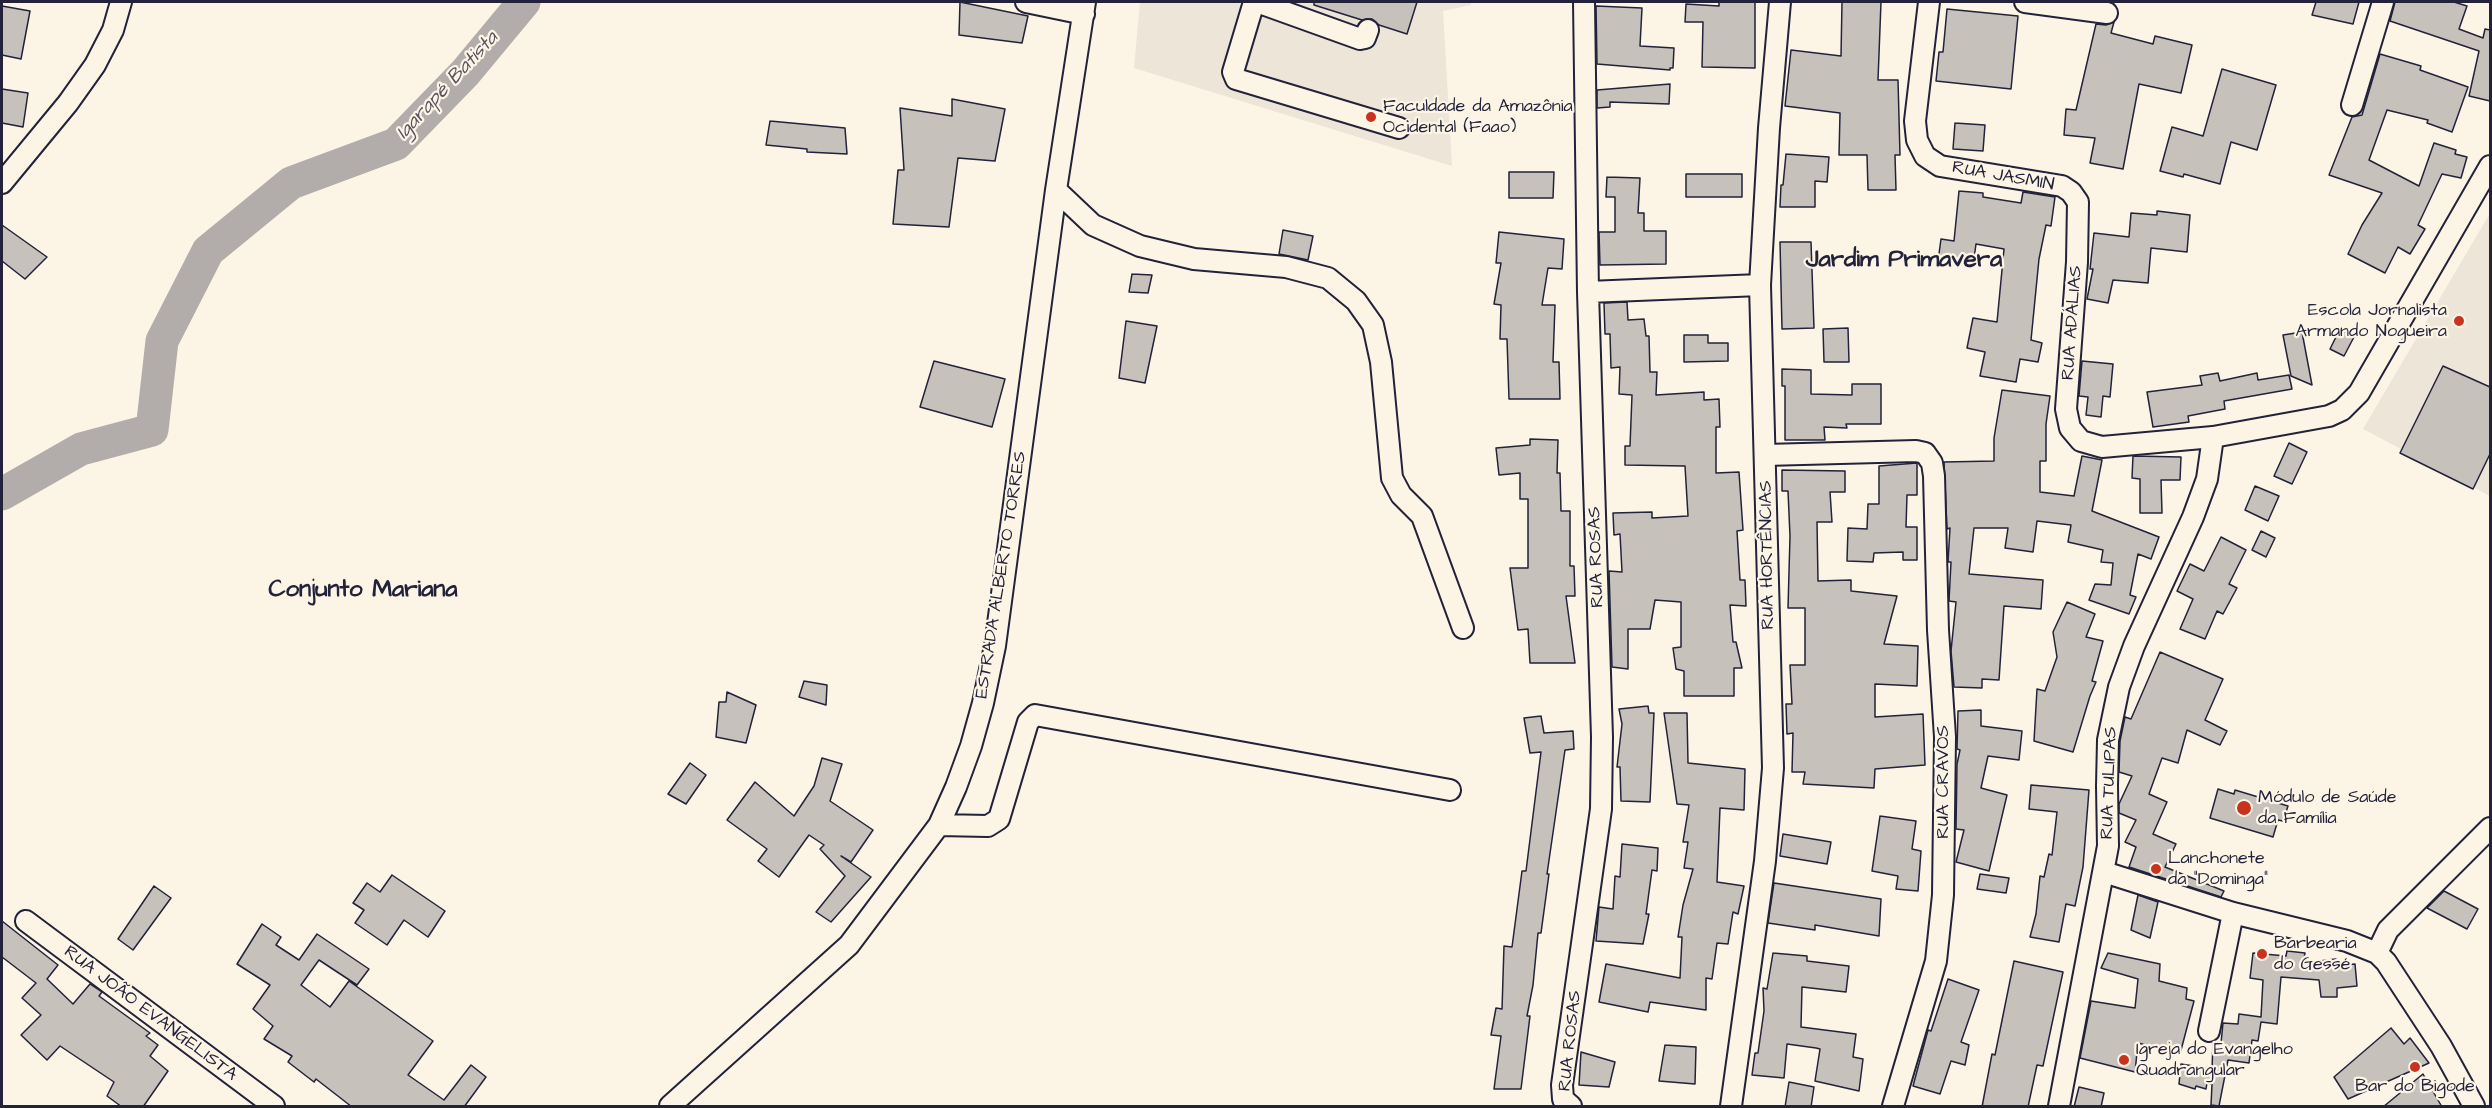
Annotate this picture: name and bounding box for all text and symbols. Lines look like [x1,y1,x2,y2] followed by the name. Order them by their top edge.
[392,27,504,145] water label: Igarapé Batista
[1383,96,1573,138] place label: Faculdade da Amazônia Ocidental (Faao)
[1364,110,1378,124] marker: Faculdade da Amazônia Ocidental (Faao)
[1950,157,2056,197] street label: RUA JASMIN
[1806,247,2002,275] district label: Jardim Primavera
[2058,265,2088,381] street label: RUA ADÁLIAS
[2295,300,2447,342] place label: Escola Jornalista Armando Nogueira
[2452,314,2466,328] marker: Escola Jornalista Armando Nogueira
[972,450,1032,700] street label: ESTRADA ALBERTO TORRES
[1756,480,1780,630] street label: RUA HORTÊNCIAS
[1584,506,1610,608] street label: RUA ROSAS
[268,577,458,605] district label: Conjunto Mariana
[1933,725,1955,839] street label: RUA CRAVOS
[2097,726,2123,840] street label: RUA TULIPAS
[2258,787,2397,830] place label: Módulo de Saúde da Família
[2235,799,2253,817] marker: Módulo de Saúde da Família
[2168,848,2268,890] place label: Lanchonete da "Dominga"
[2149,862,2163,876] marker: Lanchonete da "Dominga"
[2274,933,2357,976] place label: Barbearia do Gessé
[59,942,241,1086] street label: RUA JOÃO EVANGELISTA
[2255,947,2269,961] marker: Barbearia do Gessé
[1555,990,1587,1092] street label: RUA ROSAS
[2136,1039,2293,1082] place label: Igreja do Evangelho Quadrangular
[2117,1053,2131,1067] marker: Igreja do Evangelho Quadrangular
[2408,1060,2422,1074] marker: Bar do Bigode
[2355,1076,2475,1098] place label: Bar do Bigode

